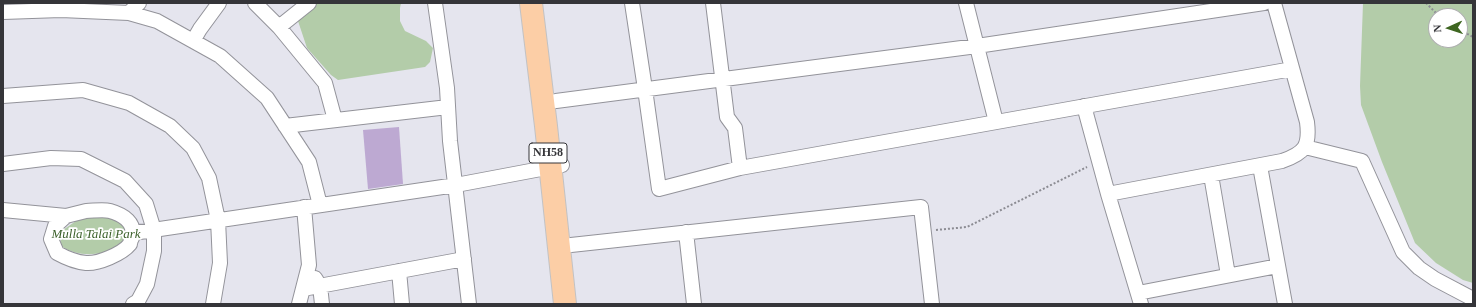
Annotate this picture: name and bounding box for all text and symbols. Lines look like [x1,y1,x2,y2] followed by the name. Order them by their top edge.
[1428,8,1468,48] north arrow
[1431,24,1443,33] text: N
[529,143,567,163] road number: NH58
[51,227,141,243] park label: Mulla Talai Park

